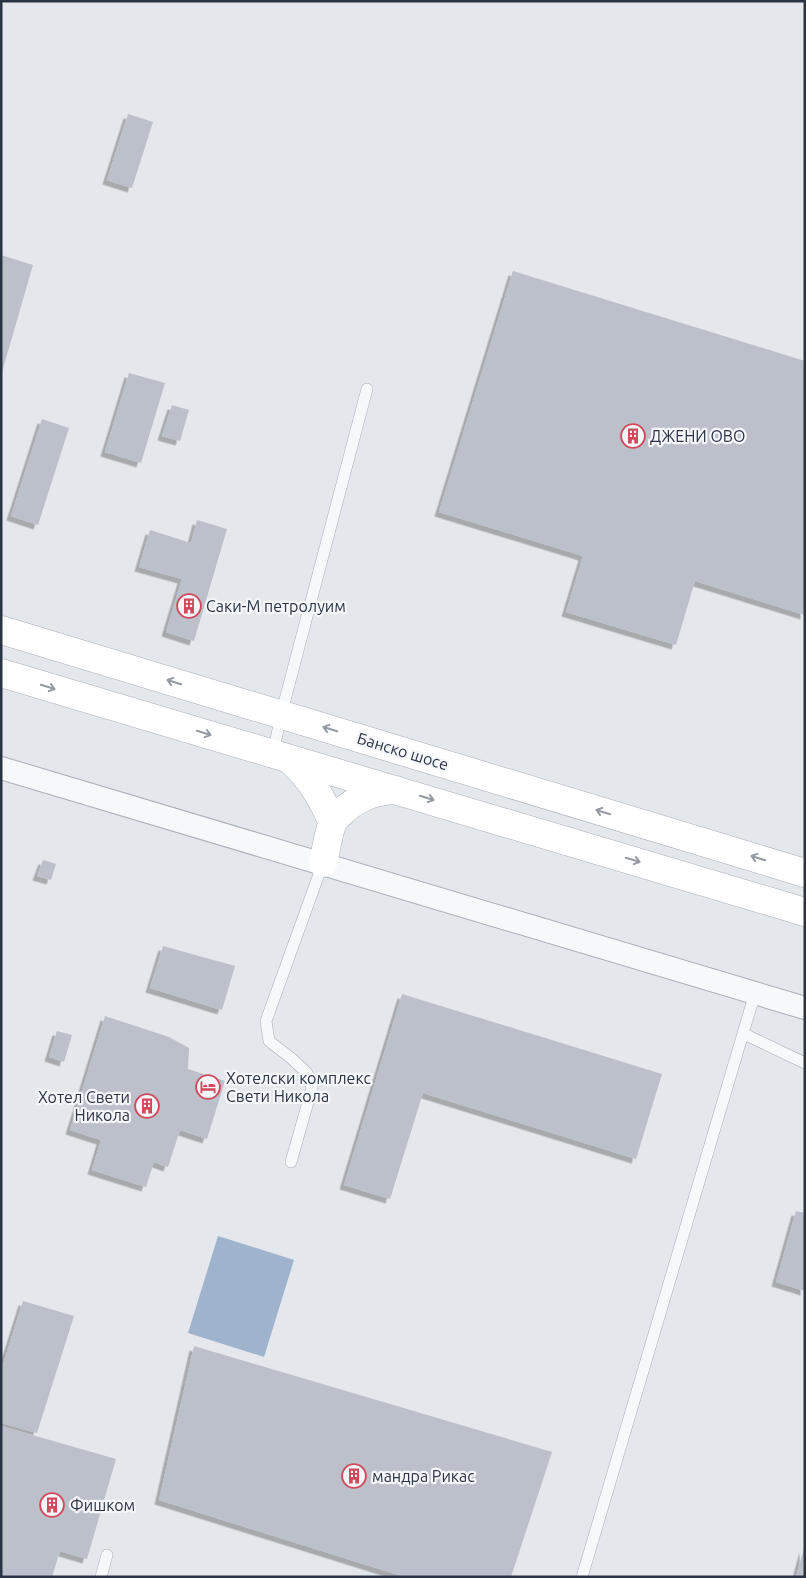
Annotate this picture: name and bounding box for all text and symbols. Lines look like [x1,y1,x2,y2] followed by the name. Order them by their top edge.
[620,423,646,449] building icon: ДЖЕНИ ОВО
[650,427,745,445] place label: ДЖЕНИ ОВО
[176,593,202,619] building icon: Саки-М петролуим
[206,597,346,615] place label: Саки-М петролуим
[166,677,182,687] one-way arrow
[40,682,56,692] one-way arrow
[322,724,338,734] one-way arrow
[195,729,211,739] one-way arrow
[355,729,451,773] street label: Банско шосе
[418,794,434,804] one-way arrow
[595,806,611,816] one-way arrow
[750,853,766,863] one-way arrow
[624,856,640,866] one-way arrow
[226,1069,371,1105] place label: Хотелски комплекс Свети Никола
[195,1074,221,1100] hotel icon: Хотелски комплекс Свети Никола
[38,1088,130,1124] place label: Хотел Свети Никола
[134,1093,160,1119] building icon: Хотел Свети Никола
[341,1463,367,1489] building icon: мандра Рикас
[372,1467,475,1485] place label: мандра Рикас
[39,1492,65,1518] building icon: Фишком
[70,1496,135,1514] place label: Фишком

